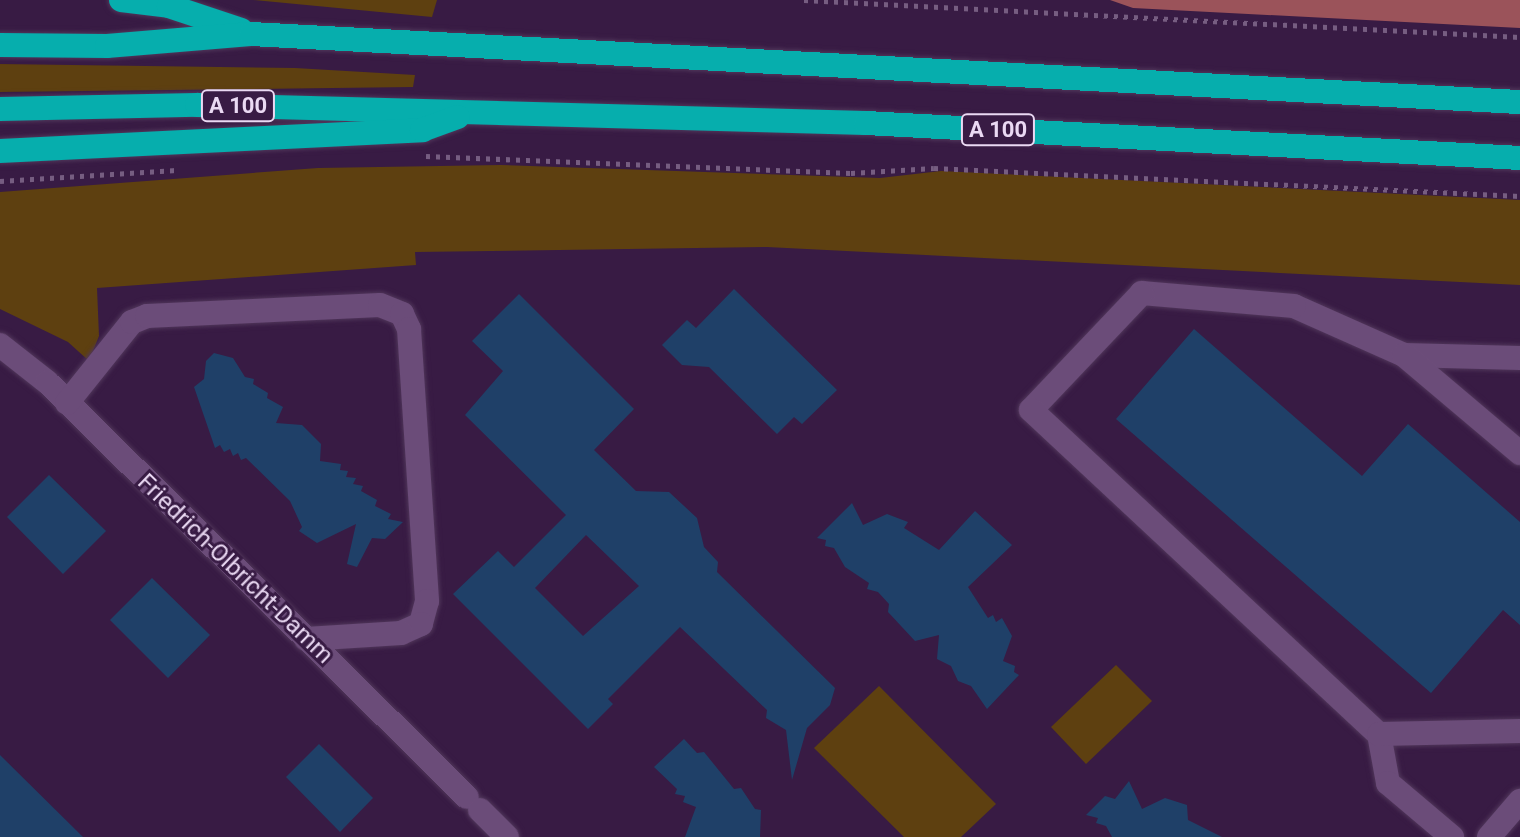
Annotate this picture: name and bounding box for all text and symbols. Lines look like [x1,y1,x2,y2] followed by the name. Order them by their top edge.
[200,88,276,124] road number: A 100
[960,112,1036,148] road number: A 100
[131,468,339,670] street label: Friedrich-Olbricht-Damm

